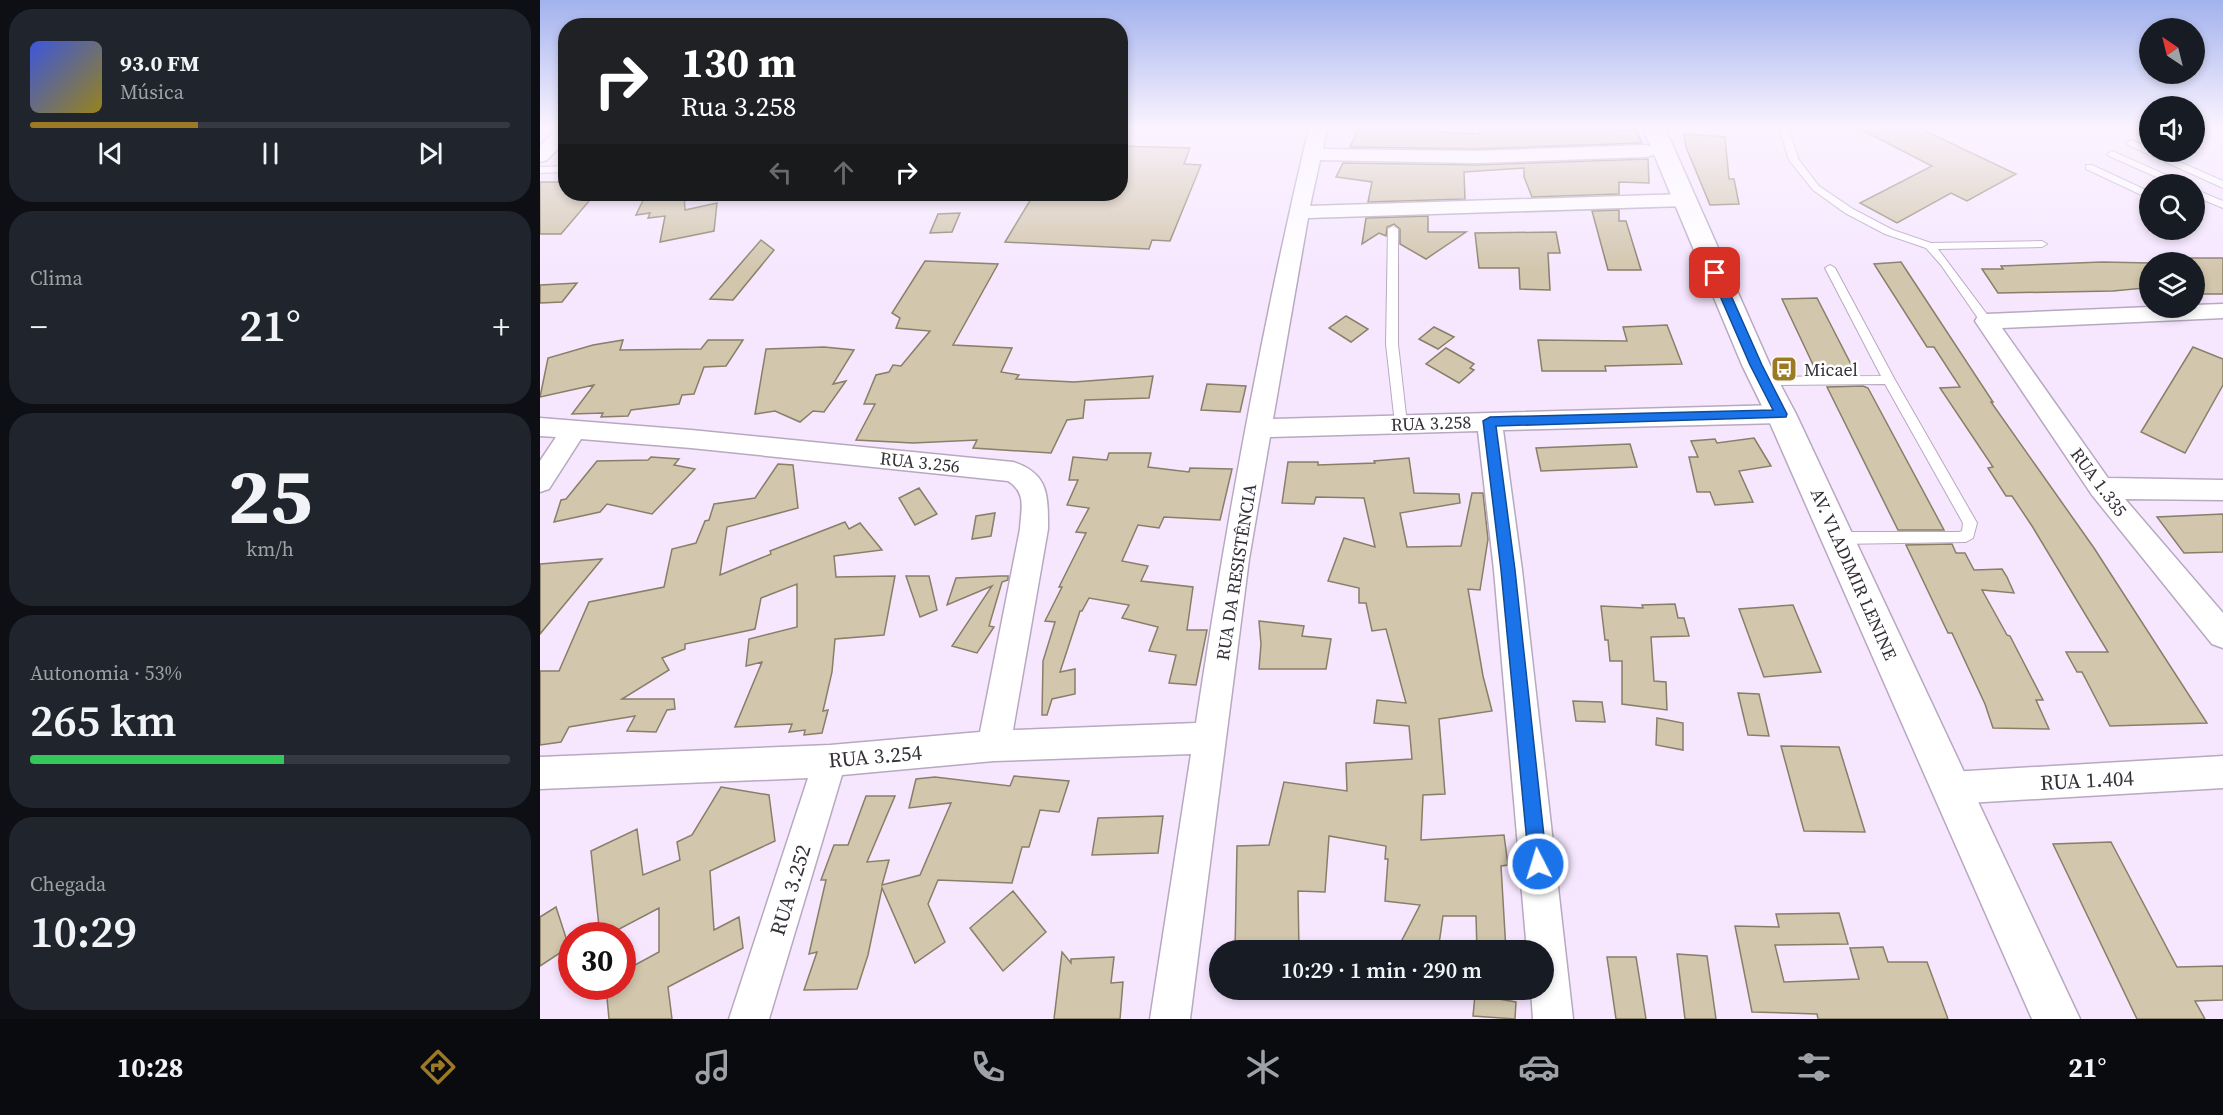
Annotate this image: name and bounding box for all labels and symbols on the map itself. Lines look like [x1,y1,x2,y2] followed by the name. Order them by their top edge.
[2139,18,2205,84] north arrow
[1689,247,1740,298] pin
[1769,354,1799,384] bus stop icon: Micael
[1804,357,1858,382] place label: Micael
[1390,409,1472,437] street label: RUA 3.258
[2065,442,2133,522] street label: RUA 1.335
[879,445,961,479] street label: RUA 3.256
[1210,482,1262,662] street label: RUA DA RESISTÊNCIA
[1805,484,1903,664] street label: AV. VLADIMIR LENINE
[827,737,923,775] street label: RUA 3.254
[2039,763,2135,797] street label: RUA 1.404
[1506,832,1570,896] position arrow
[762,841,818,939] street label: RUA 3.252
[558,922,636,1000] speed limit sign: 30

